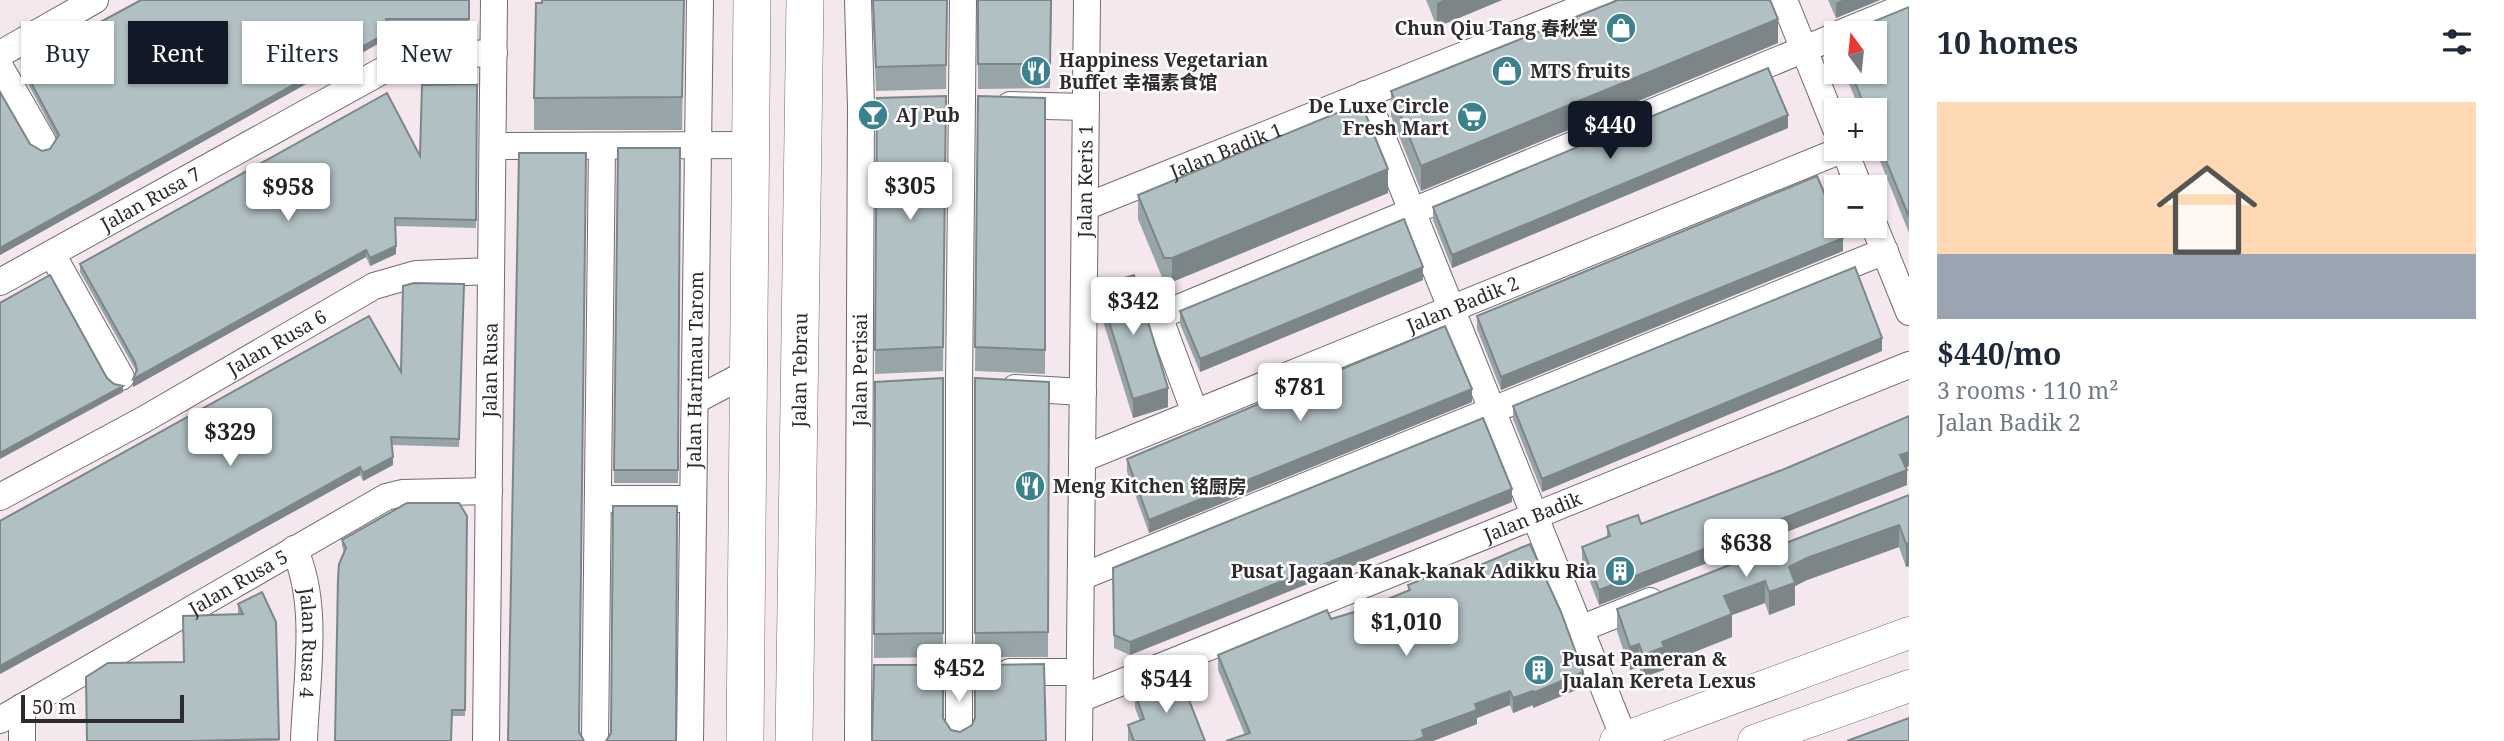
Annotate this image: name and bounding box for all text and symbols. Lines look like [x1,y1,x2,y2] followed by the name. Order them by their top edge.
[1604,11,1638,45] shop icon: Chun Qiu Tang 春秋堂
[1395,15,1598,41] place label: Chun Qiu Tang 春秋堂
[21,21,114,84] chip: Buy
[128,21,228,84] chip: Rent
[242,21,363,84] chip: Filters
[377,21,477,84] chip: New
[1824,21,1886,84] north arrow
[1824,21,1887,238] map controls
[1937,22,2078,63] text: 10 homes
[2438,23,2476,61] icon: filters
[1059,47,1269,95] place label: Happiness Vegetarian Buffet 幸福素食馆
[1019,54,1053,88] restaurant icon: Happiness Vegetarian Buffet 幸福素食馆
[1490,54,1524,88] shop icon: MTS fruits
[1530,58,1630,84] place label: MTS fruits
[1309,93,1449,141] place label: De Luxe Circle Fresh Mart
[856,98,890,132] bar icon: AJ Pub
[1824,98,1887,161] button: +
[1455,100,1489,134] supermarket icon: De Luxe Circle Fresh Mart
[896,102,960,128] place label: AJ Pub
[1569,102,1651,161] pin: $440
[1584,108,1636,140] text: $440
[1165,116,1286,185] street label: Jalan Badik 1
[1071,124,1099,239] street label: Jalan Keris 1
[2144,147,2270,273] icon: home
[95,161,205,237] street label: Jalan Rusa 7
[869,162,951,222] pin: $305
[247,164,329,223] pin: $958
[884,169,936,201] text: $305
[262,170,314,202] text: $958
[1824,175,1887,238] button: −
[1402,270,1523,339] street label: Jalan Badik 2
[681,271,709,470] street label: Jalan Harimau Tarom
[1092,278,1174,337] pin: $342
[1107,284,1159,316] text: $342
[221,303,331,382] street label: Jalan Rusa 6
[786,312,813,429] street label: Jalan Tebrau
[846,313,873,428] street label: Jalan Perisai
[476,322,504,419] street label: Jalan Rusa
[1937,333,2061,374] text: $440/mo
[1259,364,1341,423] pin: $781
[1274,370,1326,402] text: $781
[1937,374,2119,406] text: 3 rooms · 110 m²
[1937,406,2081,438] text: Jalan Badik 2
[189,408,271,468] pin: $329
[204,415,256,447] text: $329
[1013,469,1047,503] restaurant icon: Meng Kitchen 铭厨房
[1053,473,1247,499] place label: Meng Kitchen 铭厨房
[1479,485,1586,548] street label: Jalan Badik
[1705,520,1787,579] pin: $638
[1720,526,1772,558] text: $638
[183,543,293,622] street label: Jalan Rusa 5
[1603,554,1637,588] building icon: Pusat Jagaan Kanak-kanak Adikku Ria
[1231,558,1597,584] place label: Pusat Jagaan Kanak-kanak Adikku Ria
[293,585,323,700] street label: Jalan Rusa 4
[1349,598,1463,658] pin: $1,010
[1370,605,1442,637] text: $1,010
[918,644,1000,704] pin: $452
[1561,646,1756,694] place label: Pusat Pameran & Jualan Kereta Lexus
[933,651,985,683] text: $452
[1522,653,1556,687] building icon: Pusat Pameran & Jualan Kereta Lexus
[1125,656,1207,715] pin: $544
[1140,662,1192,694] text: $544
[21,692,184,724] scale bar
[32,694,76,720] text: 50 m

